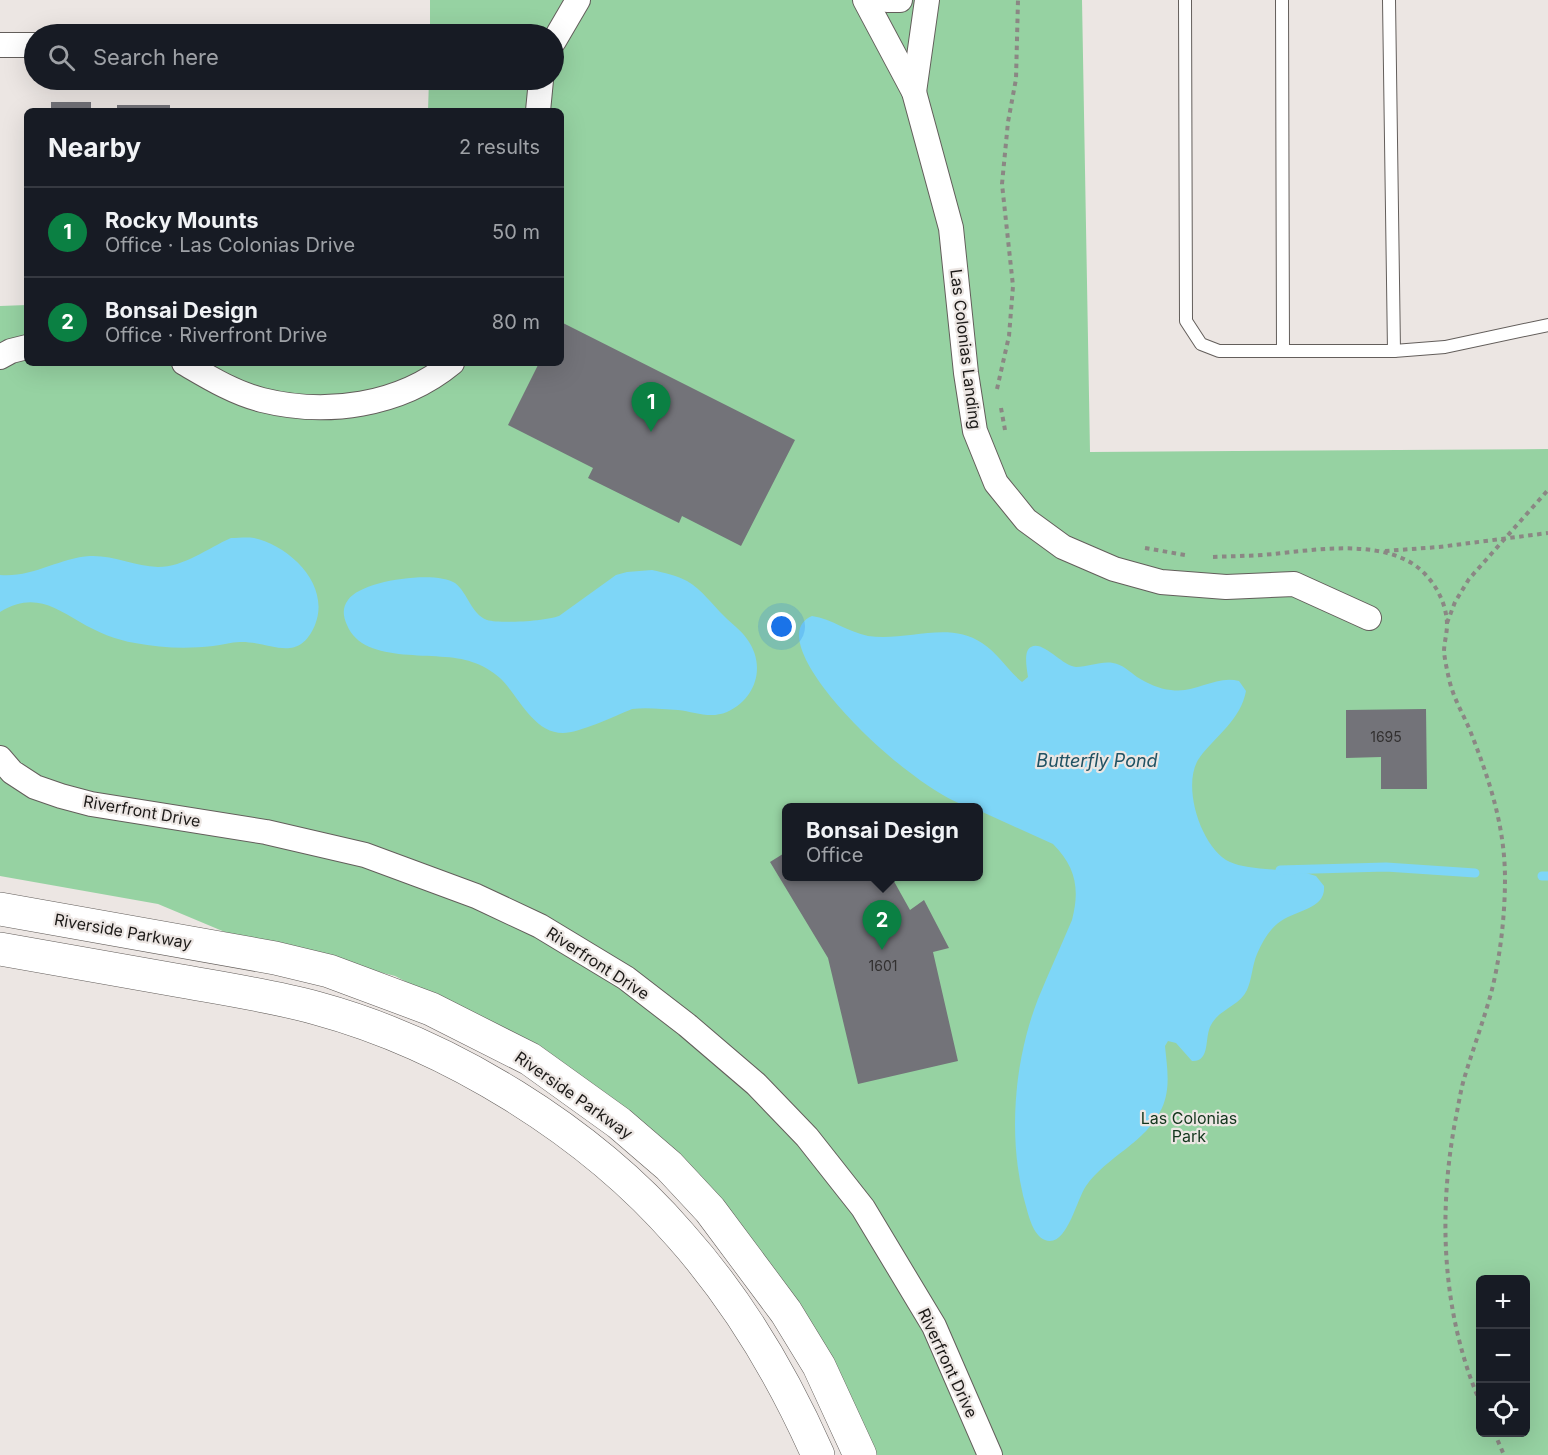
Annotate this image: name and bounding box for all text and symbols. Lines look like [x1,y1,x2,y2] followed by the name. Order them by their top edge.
[24,24,564,90] search box
[45,41,78,74] icon: search
[93,44,219,70] text: Search here
[48,132,141,163] text: Nearby
[459,135,540,159] text: 2 results
[105,207,259,233] text: Rocky Mounts
[63,220,72,244] text: 1
[492,220,540,244] text: 50 m
[105,233,355,257] text: Office · Las Colonias Drive
[946,268,986,430] street label: Las Colonias Landing
[105,297,258,323] text: Bonsai Design
[61,310,74,334] text: 2
[492,310,540,334] text: 80 m
[105,323,328,347] text: Office · Riverfront Drive
[632,382,670,432] pin: 1
[767,612,796,641] your location
[1370,728,1402,745] house number: 1695
[1036,750,1158,771] water label: Butterfly Pond
[82,791,202,831] street label: Riverfront Drive
[782,803,983,881] popup
[806,817,959,843] text: Bonsai Design
[806,843,863,867] text: Office
[862,900,902,950] pin: 2
[53,909,193,953] street label: Riverside Parkway
[543,922,653,1004] street label: Riverfront Drive
[869,957,897,974] house number: 1601
[511,1047,637,1143] street label: Riverside Parkway
[1141,1108,1237,1146] park label: Las Colonias Park
[1476,1275,1530,1437] map controls
[1476,1275,1530,1329] button: +
[914,1305,982,1421] street label: Riverfront Drive
[1476,1329,1530,1383] button: −
[1476,1383,1530,1437] button: locate

